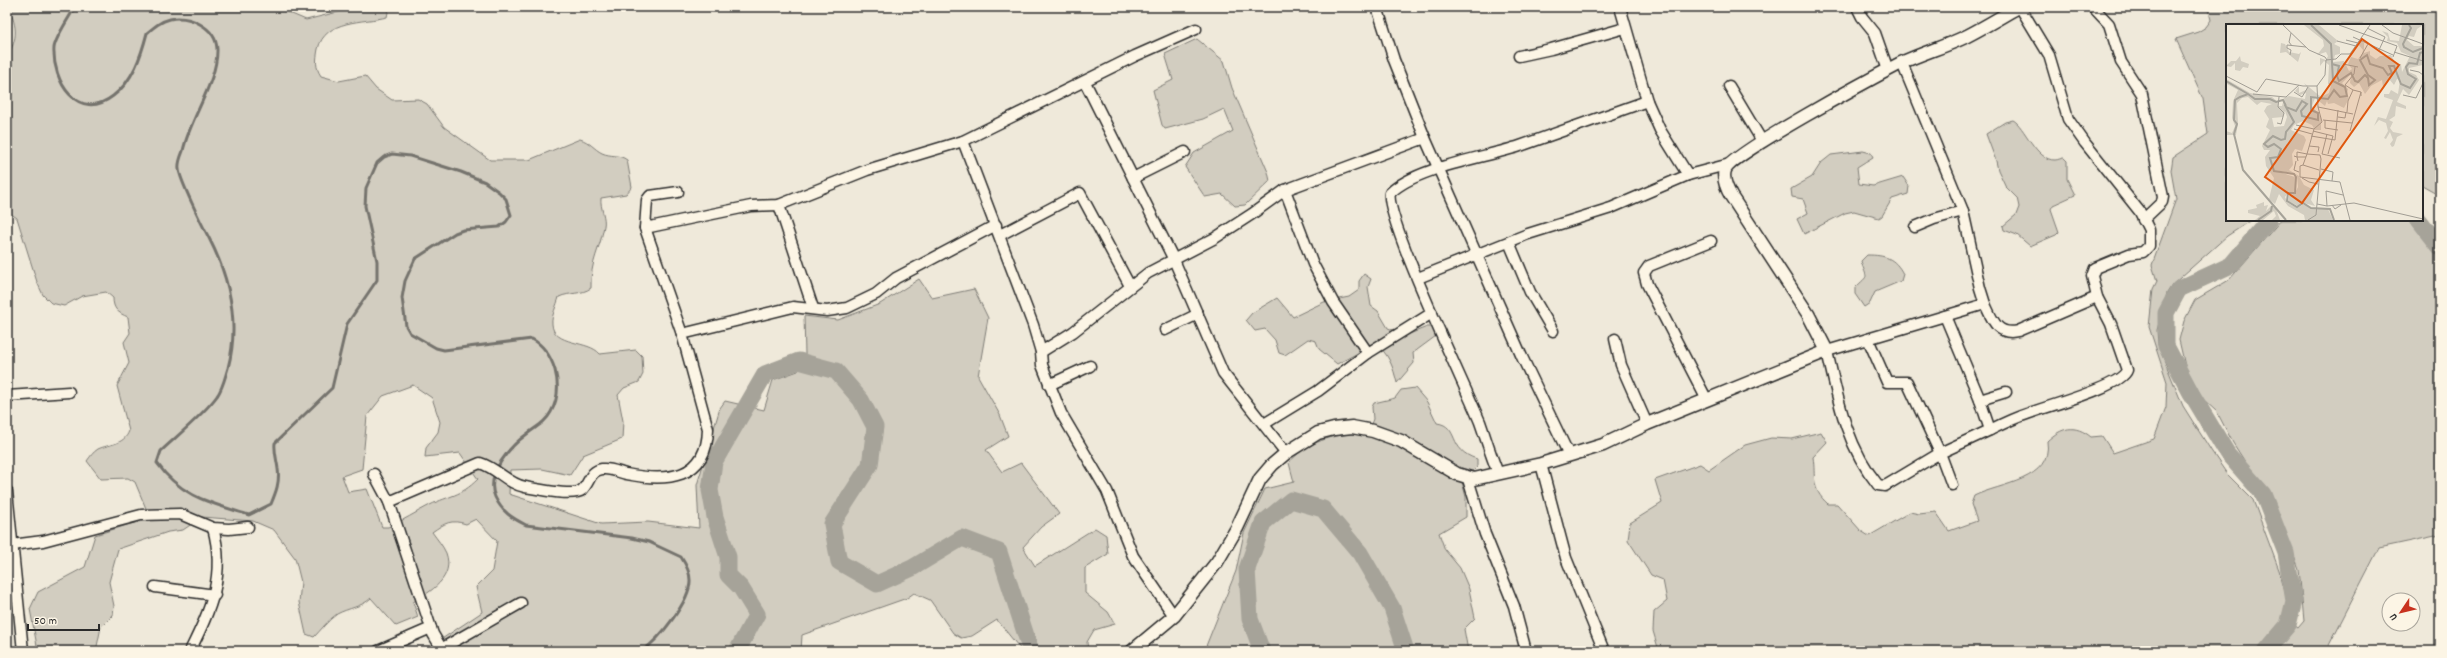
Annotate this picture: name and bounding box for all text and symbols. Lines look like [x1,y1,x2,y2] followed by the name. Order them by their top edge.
[2226,24,2423,221] inset map
[2381,592,2421,632] north arrow
[28,606,99,632] scale bar
[2386,610,2403,623] text: U
[34,613,57,630] text: 50 m

